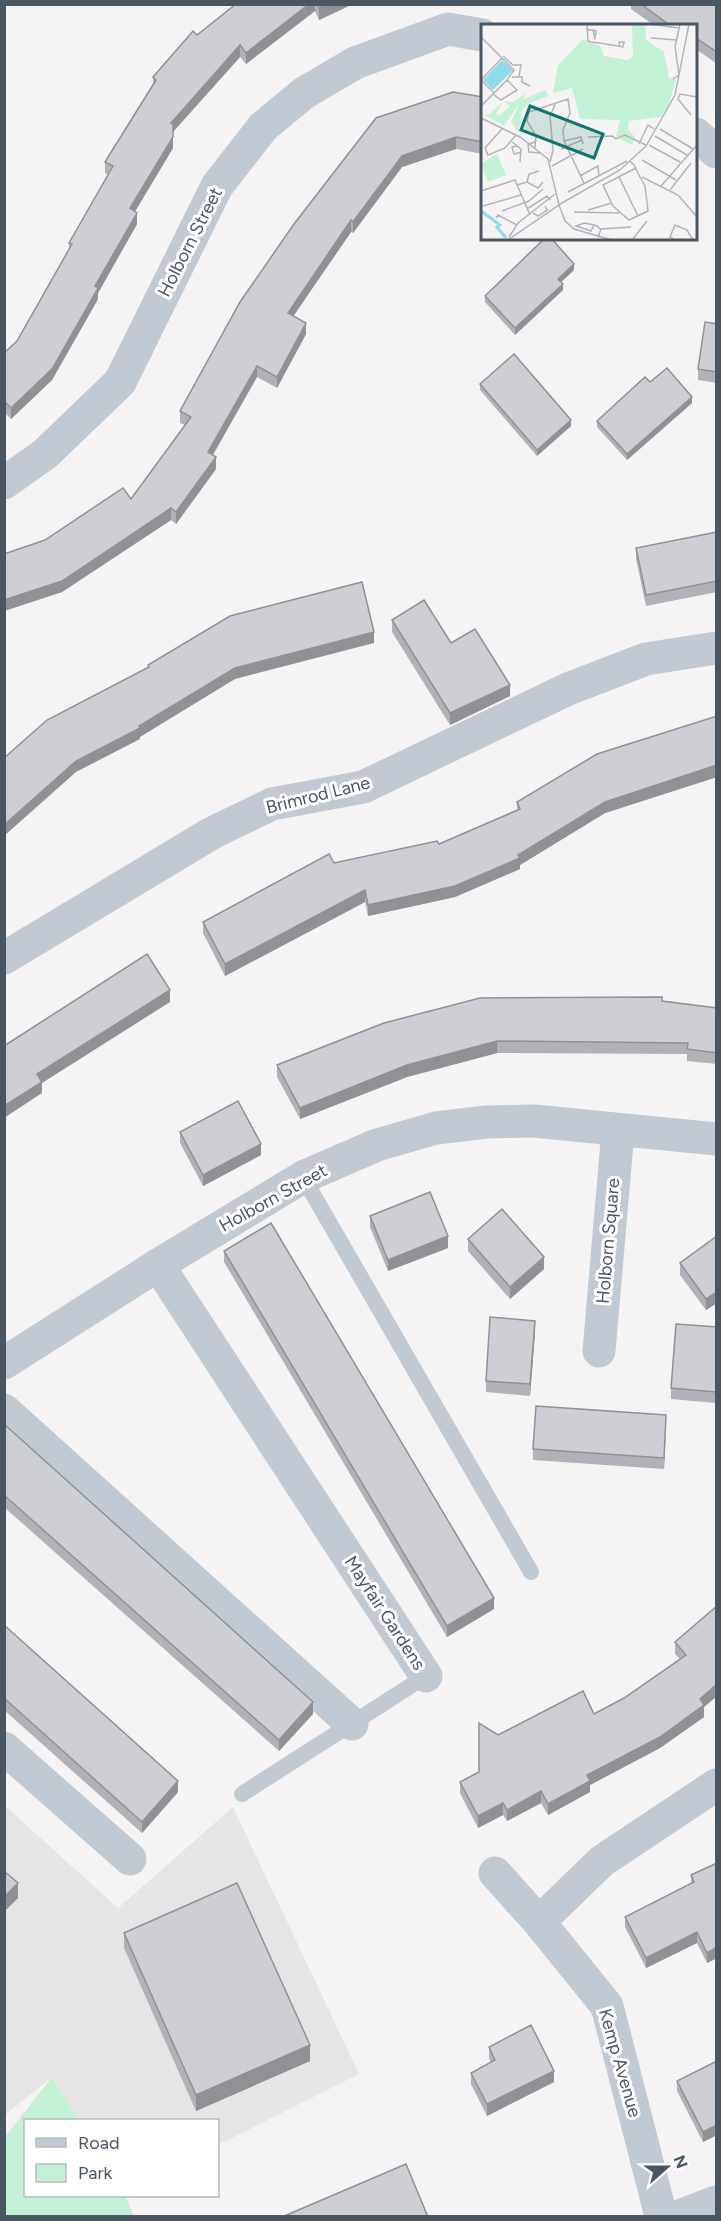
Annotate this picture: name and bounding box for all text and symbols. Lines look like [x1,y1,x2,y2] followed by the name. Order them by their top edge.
[481,24,697,240] inset map
[153,183,227,300] street label: Holborn Street
[264,771,372,819] street label: Brimrod Lane
[215,1159,331,1237] street label: Holborn Street
[592,1177,624,1305] street label: Holborn Square
[340,1552,430,1674] street label: Mayfair Gardens
[594,2006,646,2120] street label: Kemp Avenue
[24,2119,219,2197] legend
[78,2132,119,2154] text: Road
[637,2137,697,2197] north arrow
[669,2153,692,2171] text: N
[78,2162,113,2184] text: Park

